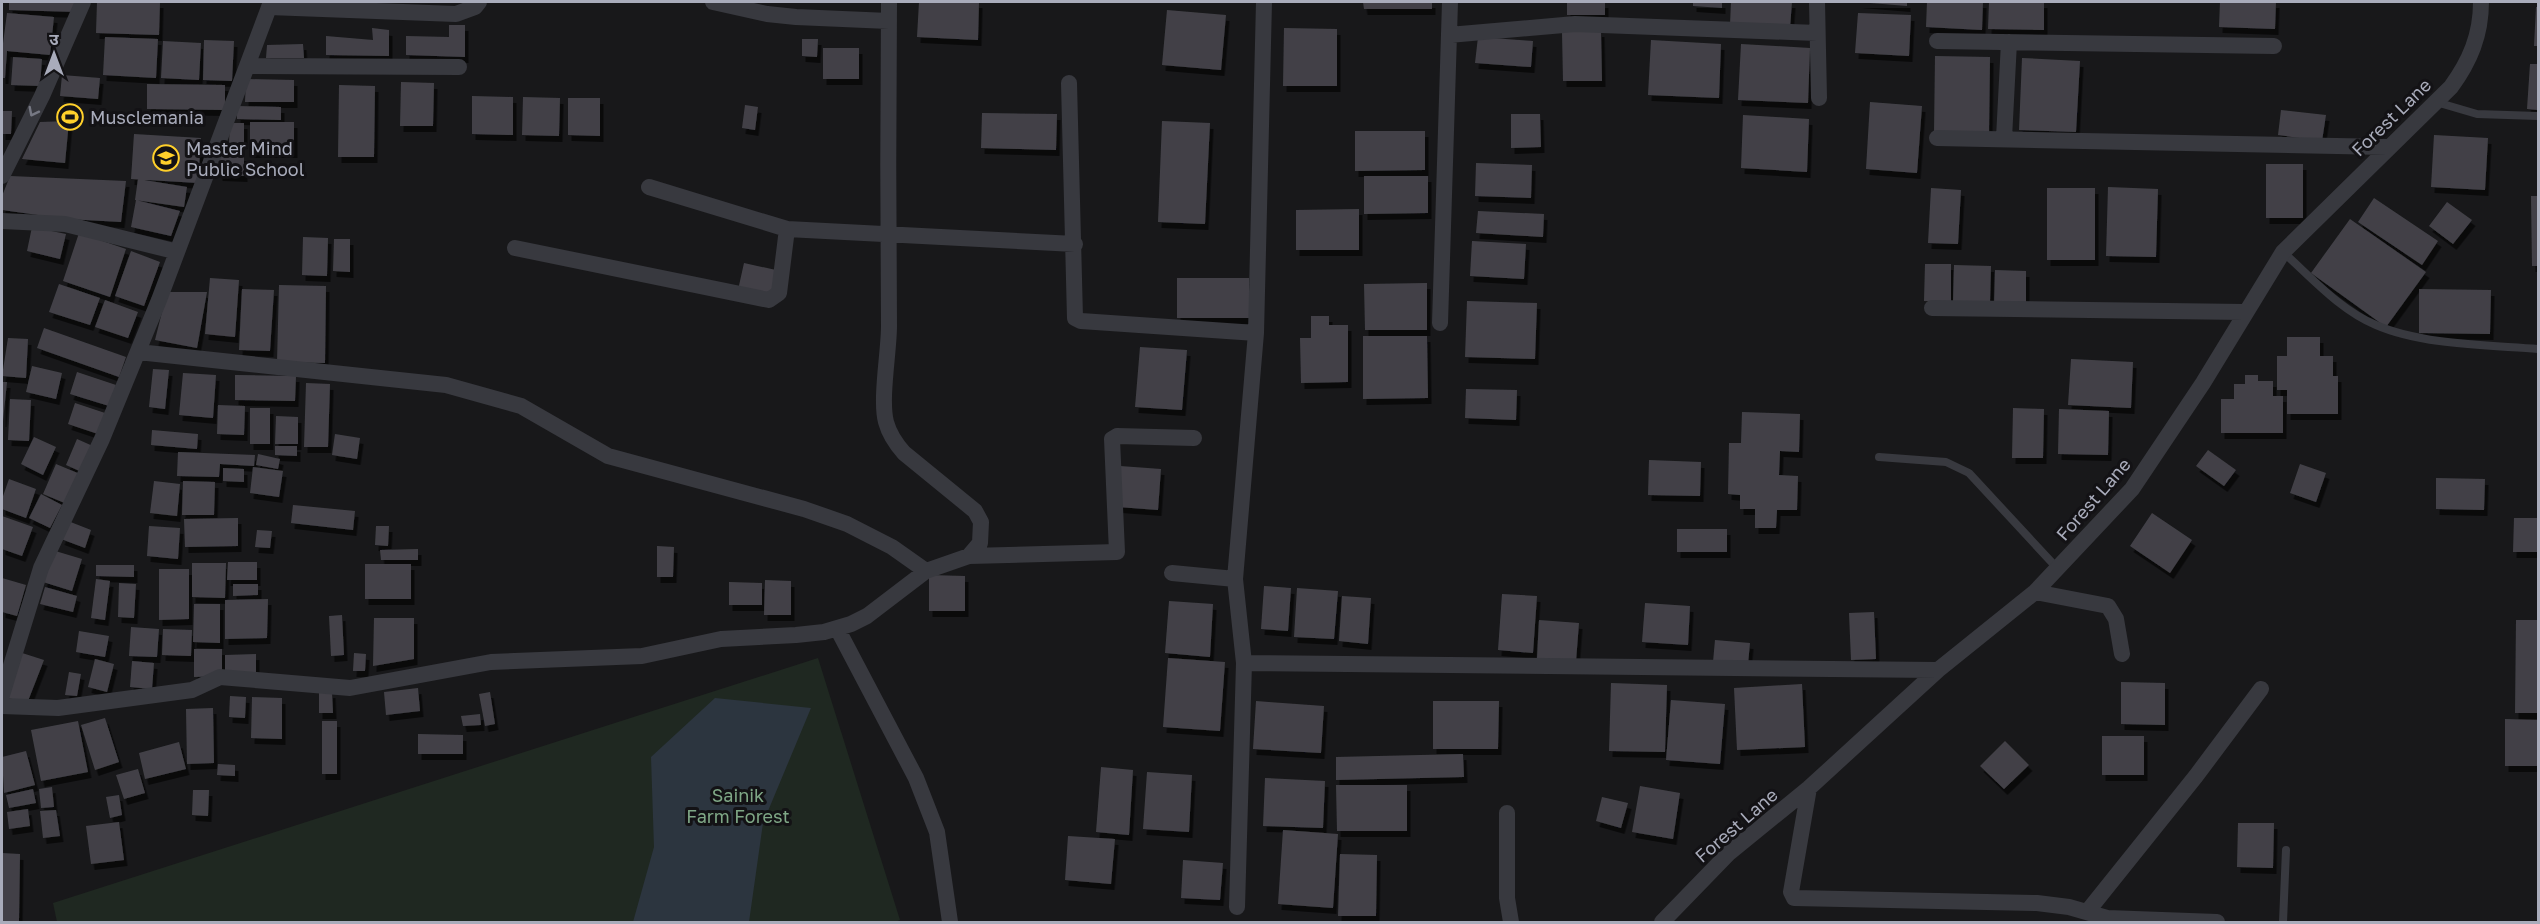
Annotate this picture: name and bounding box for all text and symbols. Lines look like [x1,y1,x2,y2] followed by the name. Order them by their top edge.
[24,24,84,84] north arrow
[49,29,59,49] text: उ
[2347,74,2435,160] street label: Forest Lane
[55,102,85,132] sports icon: Musclemania
[29,106,41,117] one-way arrow
[90,106,204,128] place label: Musclemania
[186,137,305,180] place label: Master Mind Public School
[151,143,181,173] school or university icon: Master Mind Public School
[2051,453,2135,545] street label: Forest Lane
[1690,783,1782,867] street label: Forest Lane
[686,784,790,827] park label: Sainik Farm Forest

